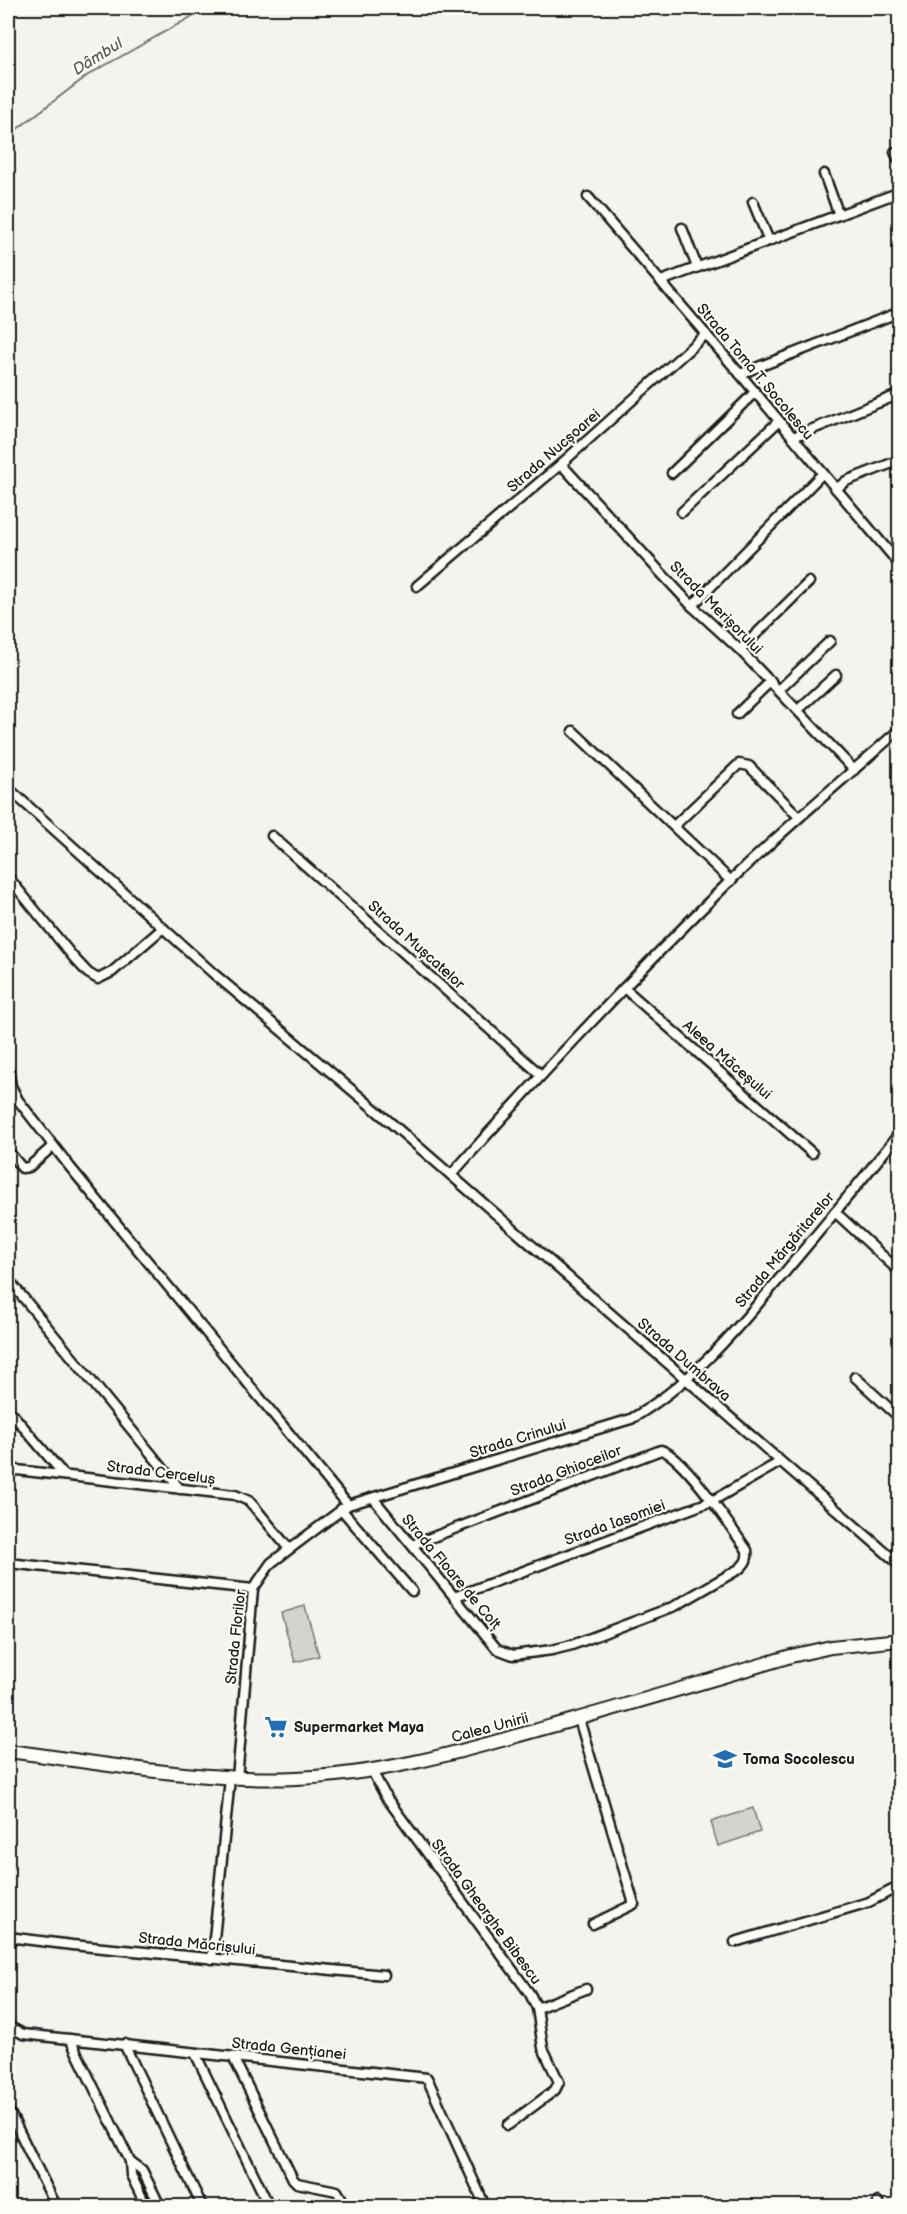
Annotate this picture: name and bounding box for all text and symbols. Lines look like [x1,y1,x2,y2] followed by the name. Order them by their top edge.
[69,34,128,80] water label: Dâmbul
[692,300,818,444] street label: Strada Toma T. Socolescu
[503,405,605,497] street label: Strada Nucșoarei
[665,557,767,659] street label: Strada Merișorului
[364,897,469,994] street label: Strada Mușcatelor
[678,1016,776,1104] street label: Aleea Măceșului
[731,1188,839,1312] street label: Strada Mărgăritarelor
[633,1314,735,1406] street label: Strada Dumbrava
[467,1415,569,1463] street label: Strada Crinului
[508,1441,625,1501] street label: Strada Ghioceilor
[106,1457,217,1489] street label: Strada Cerceluș
[562,1496,668,1550] street label: Strada Iasomiei
[397,1510,505,1634] street label: Strada Floare de Colț
[222,1588,250,1685] street label: Strada Florilor
[449,1709,531,1747] street label: Calea Unirii
[263,1714,289,1740] supermarket icon: Supermarket Maya
[294,1718,424,1737] place label: Supermarket Maya
[712,1746,738,1772] school or university icon: Toma Socolescu
[743,1750,855,1769] place label: Toma Socolescu
[427,1836,545,1988] street label: Strada Gheorghe Bibescu
[137,1928,257,1960] street label: Strada Măcrișului
[231,2034,347,2064] street label: Strada Gențianei

